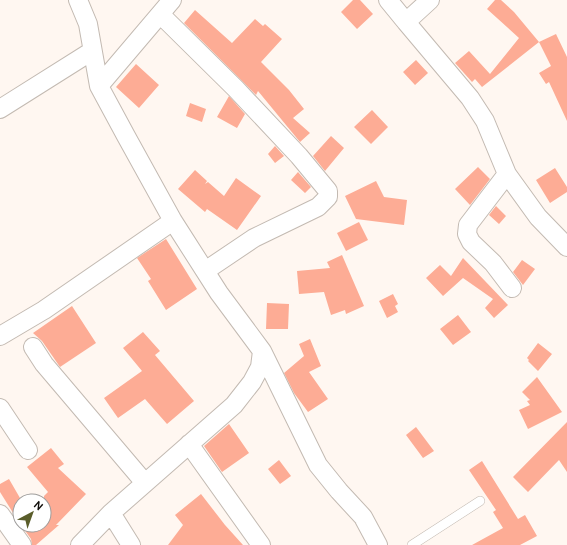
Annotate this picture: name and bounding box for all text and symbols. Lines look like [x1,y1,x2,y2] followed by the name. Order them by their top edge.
[12,493,52,533] north arrow
[31,498,46,513] text: N

